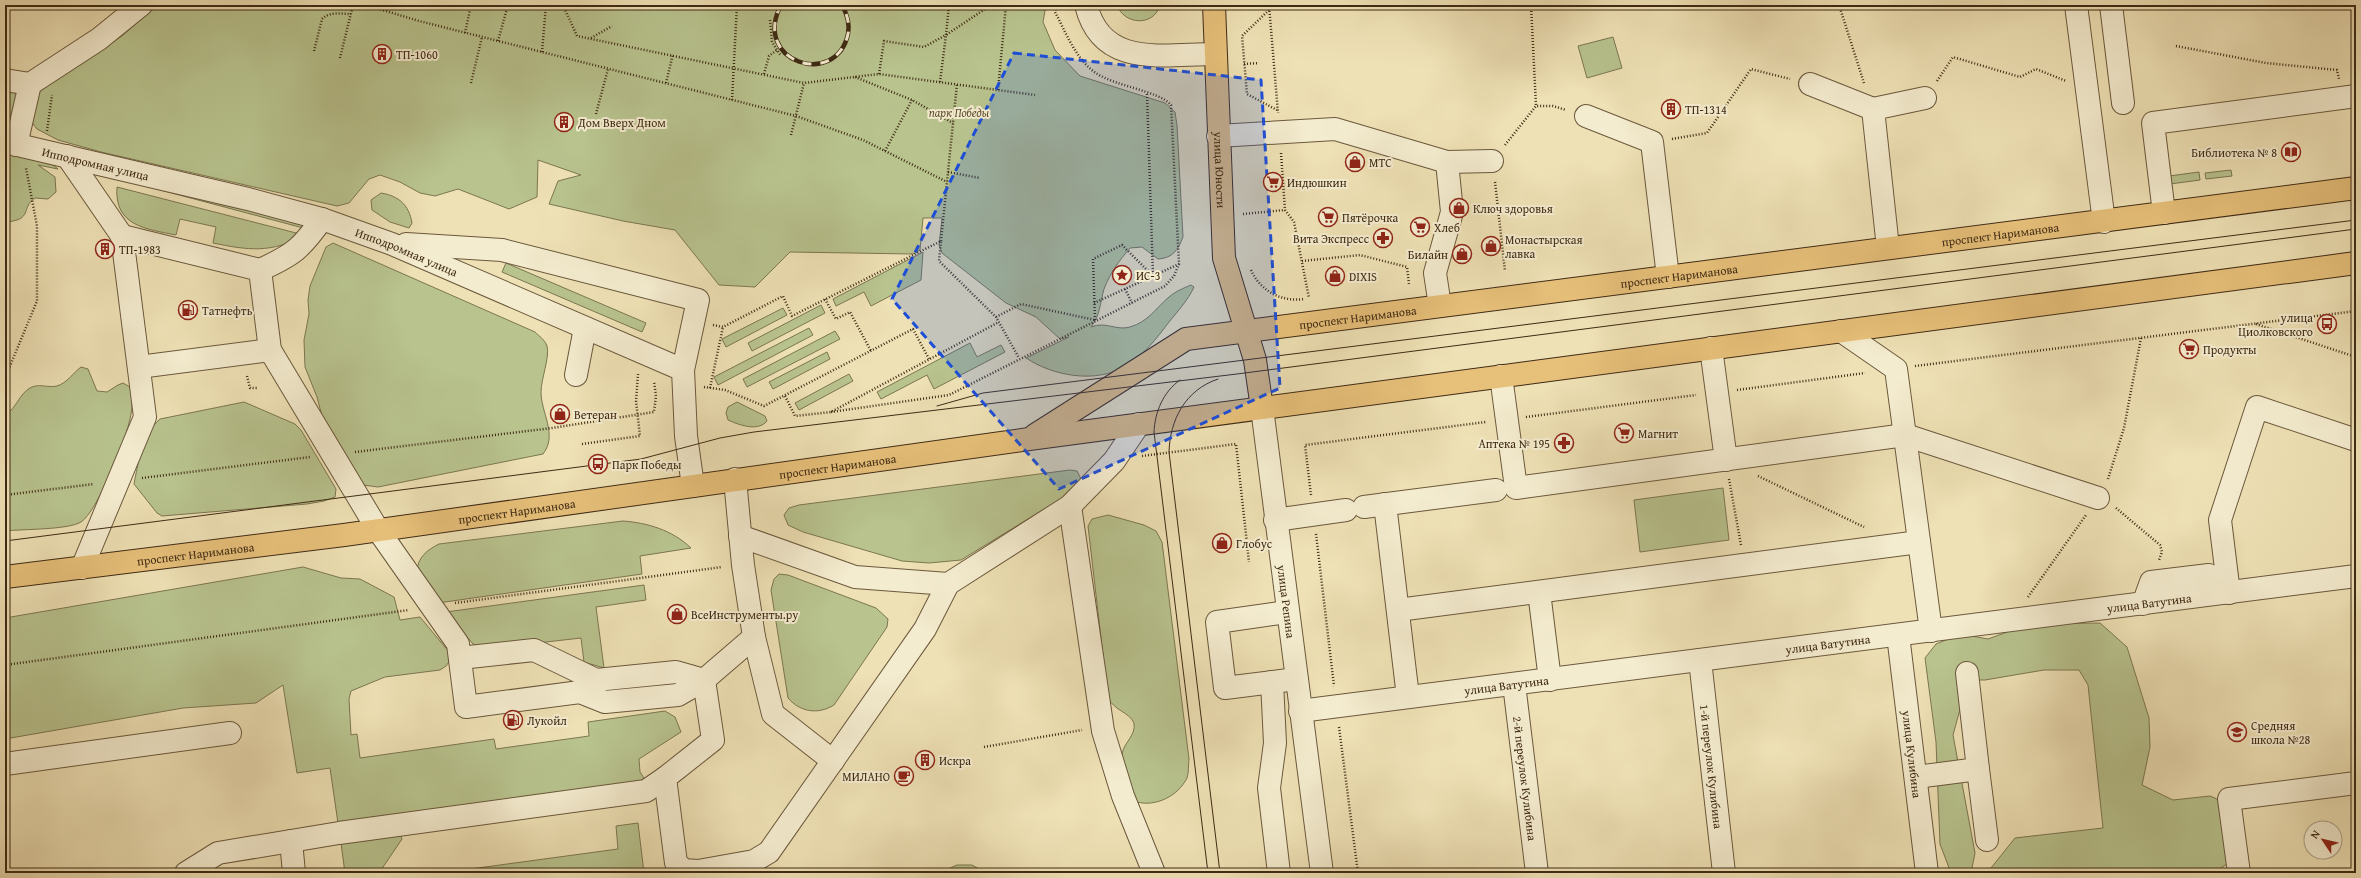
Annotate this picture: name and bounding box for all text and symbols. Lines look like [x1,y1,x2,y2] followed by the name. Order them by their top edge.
[371,43,393,65] building icon: ТП-1060
[396,46,438,63] place label: ТП-1060
[1660,98,1682,120] building icon: ТП-1314
[1685,101,1727,118] place label: ТП-1314
[929,104,990,121] park label: парк Победы
[553,111,575,133] building icon: Дом Вверх Дном
[577,114,666,131] place label: Дом Вверх Дном
[1210,130,1231,209] street label: улица Юности
[2280,141,2302,163] library icon: Библиотека № 8
[40,142,151,184] street label: Ипподромная улица
[2191,144,2277,161] place label: Библиотека № 8
[1344,151,1366,173] shop icon: МТС
[1369,154,1392,171] place label: МТС
[1262,171,1284,193] supermarket icon: Индюшкин
[1287,174,1347,191] place label: Индюшкин
[1448,197,1470,219] shop icon: Ключ здоровья
[1473,200,1553,217] place label: Ключ здоровья
[1317,206,1339,228] supermarket icon: Пятёрочка
[1342,209,1399,226] place label: Пятёрочка
[1409,216,1431,238] supermarket icon: Хлеб
[1941,218,2060,250] street label: проспект Нариманова
[1434,219,1460,236] place label: Хлеб
[353,223,461,280] street label: Ипподромная улица
[1372,227,1394,249] pharmacy icon: Вита Экспресс
[1293,230,1370,247] place label: Вита Экспресс
[1505,231,1583,262] place label: Монастырская лавка
[1480,235,1502,257] shop icon: Монастырская лавка
[94,238,116,260] building icon: ТП-1983
[119,241,161,258] place label: ТП-1983
[1451,243,1473,265] shop icon: Билайн
[1408,246,1448,263] place label: Билайн
[1619,259,1739,291] street label: проспект Нариманова
[1111,264,1133,286] place icon: ИС-3
[1324,265,1346,287] shop icon: DIXIS
[1136,267,1161,284] place label: ИС-3
[1349,268,1377,285] place label: DIXIS
[177,299,199,321] fuel station icon: Татнефть
[1298,301,1418,333] street label: проспект Нариманова
[202,302,253,319] place label: Татнефть
[2238,309,2313,340] place label: улица Циолковского
[2316,313,2338,335] bus stop icon: улица Циолковского
[2178,338,2200,360] supermarket icon: Продукты
[2203,341,2257,358] place label: Продукты
[549,403,571,425] shop icon: Ветеран
[574,406,617,423] place label: Ветеран
[1613,422,1635,444] supermarket icon: Магнит
[1638,425,1678,442] place label: Магнит
[1553,432,1575,454] pharmacy icon: Аптека № 195
[1479,435,1550,452] place label: Аптека № 195
[778,449,898,482] street label: проспект Нариманова
[587,453,609,475] bus stop icon: Парк Победы
[612,456,682,473] place label: Парк Победы
[457,494,577,527] street label: проспект Нариманова
[1211,532,1233,554] shop icon: Глобус
[1236,535,1273,552] place label: Глобус
[136,538,255,569] street label: проспект Нариманова
[1274,563,1300,639] street label: улица Репина
[2105,589,2193,616] street label: улица Ватутина
[666,603,688,625] shop icon: ВсеИнструменты.ру
[691,606,798,623] place label: ВсеИнструменты.ру
[1783,630,1871,657] street label: улица Ватутина
[1462,671,1550,699] street label: улица Ватутина
[1697,703,1727,830] street label: 1-й переулок Кулибина
[1899,708,1926,799] street label: улица Кулибина
[502,709,524,731] fuel station icon: Лукойл
[527,712,567,729] place label: Лукойл
[1509,715,1542,842] street label: 2-й переулок Кулибина
[2251,717,2311,748] place label: Средняя школа №28
[2226,721,2248,743] school or university icon: Средняя школа №28
[914,749,936,771] building icon: Искра
[939,752,971,769] place label: Искра
[893,765,915,787] cafe icon: МИЛАНО
[842,768,890,785] place label: МИЛАНО
[2303,820,2343,860] north arrow
[2306,826,2324,842] text: N

